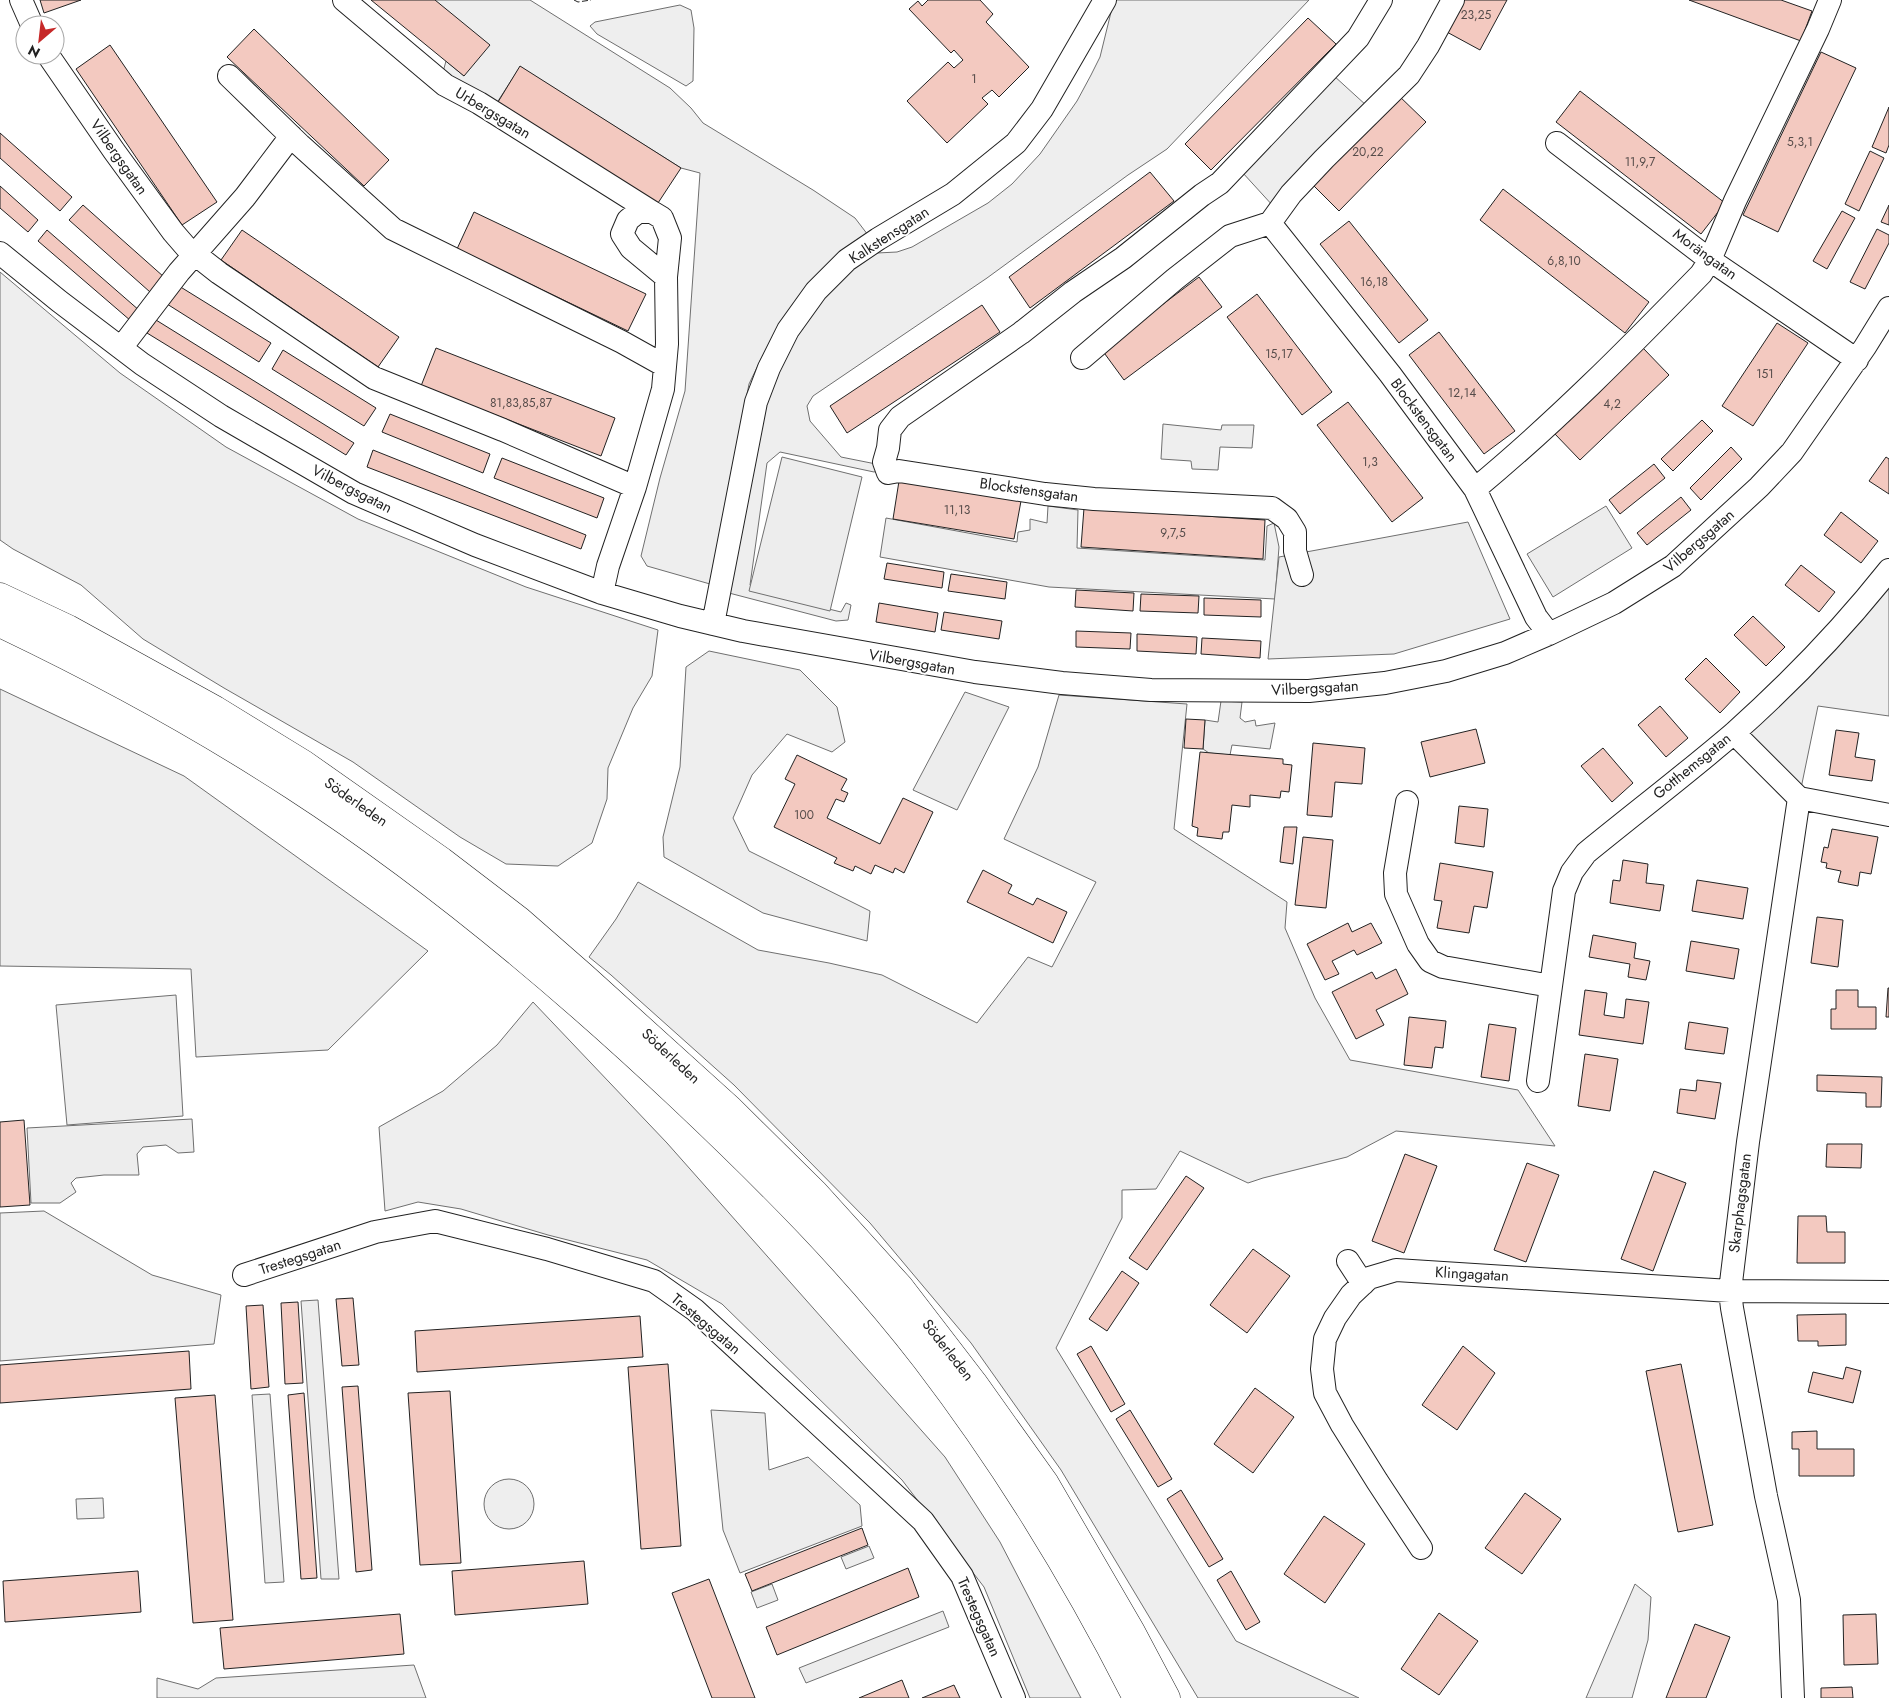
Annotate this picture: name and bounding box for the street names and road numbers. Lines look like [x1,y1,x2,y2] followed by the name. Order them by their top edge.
[451,82,535,144] street label: Urbergsgatan
[85,115,153,199] street label: Vilbergsgatan
[845,201,933,269] street label: Kalkstensgatan
[1668,223,1742,285] street label: Morängatan
[1385,374,1463,466] street label: Blockstensgatan
[308,459,396,519] street label: Vilbergsgatan
[978,472,1080,508] street label: Blockstensgatan
[1659,504,1739,578] street label: Vilbergsgatan
[867,644,957,680] street label: Vilbergsgatan
[1271,675,1359,701] street label: Vilbergsgatan
[1648,728,1736,804] street label: Gotthemsgatan
[320,772,392,832] street label: Söderleden
[637,1023,705,1089] street label: Söderleden
[1723,1152,1757,1254] street label: Skarphagsgatan
[256,1233,344,1281] street label: Trestegsgatan
[1435,1261,1509,1287] street label: Klingagatan
[666,1288,746,1360] street label: Trestegsgatan
[917,1314,979,1386] street label: Söderleden
[952,1574,1006,1660] street label: Trestegsgatan

